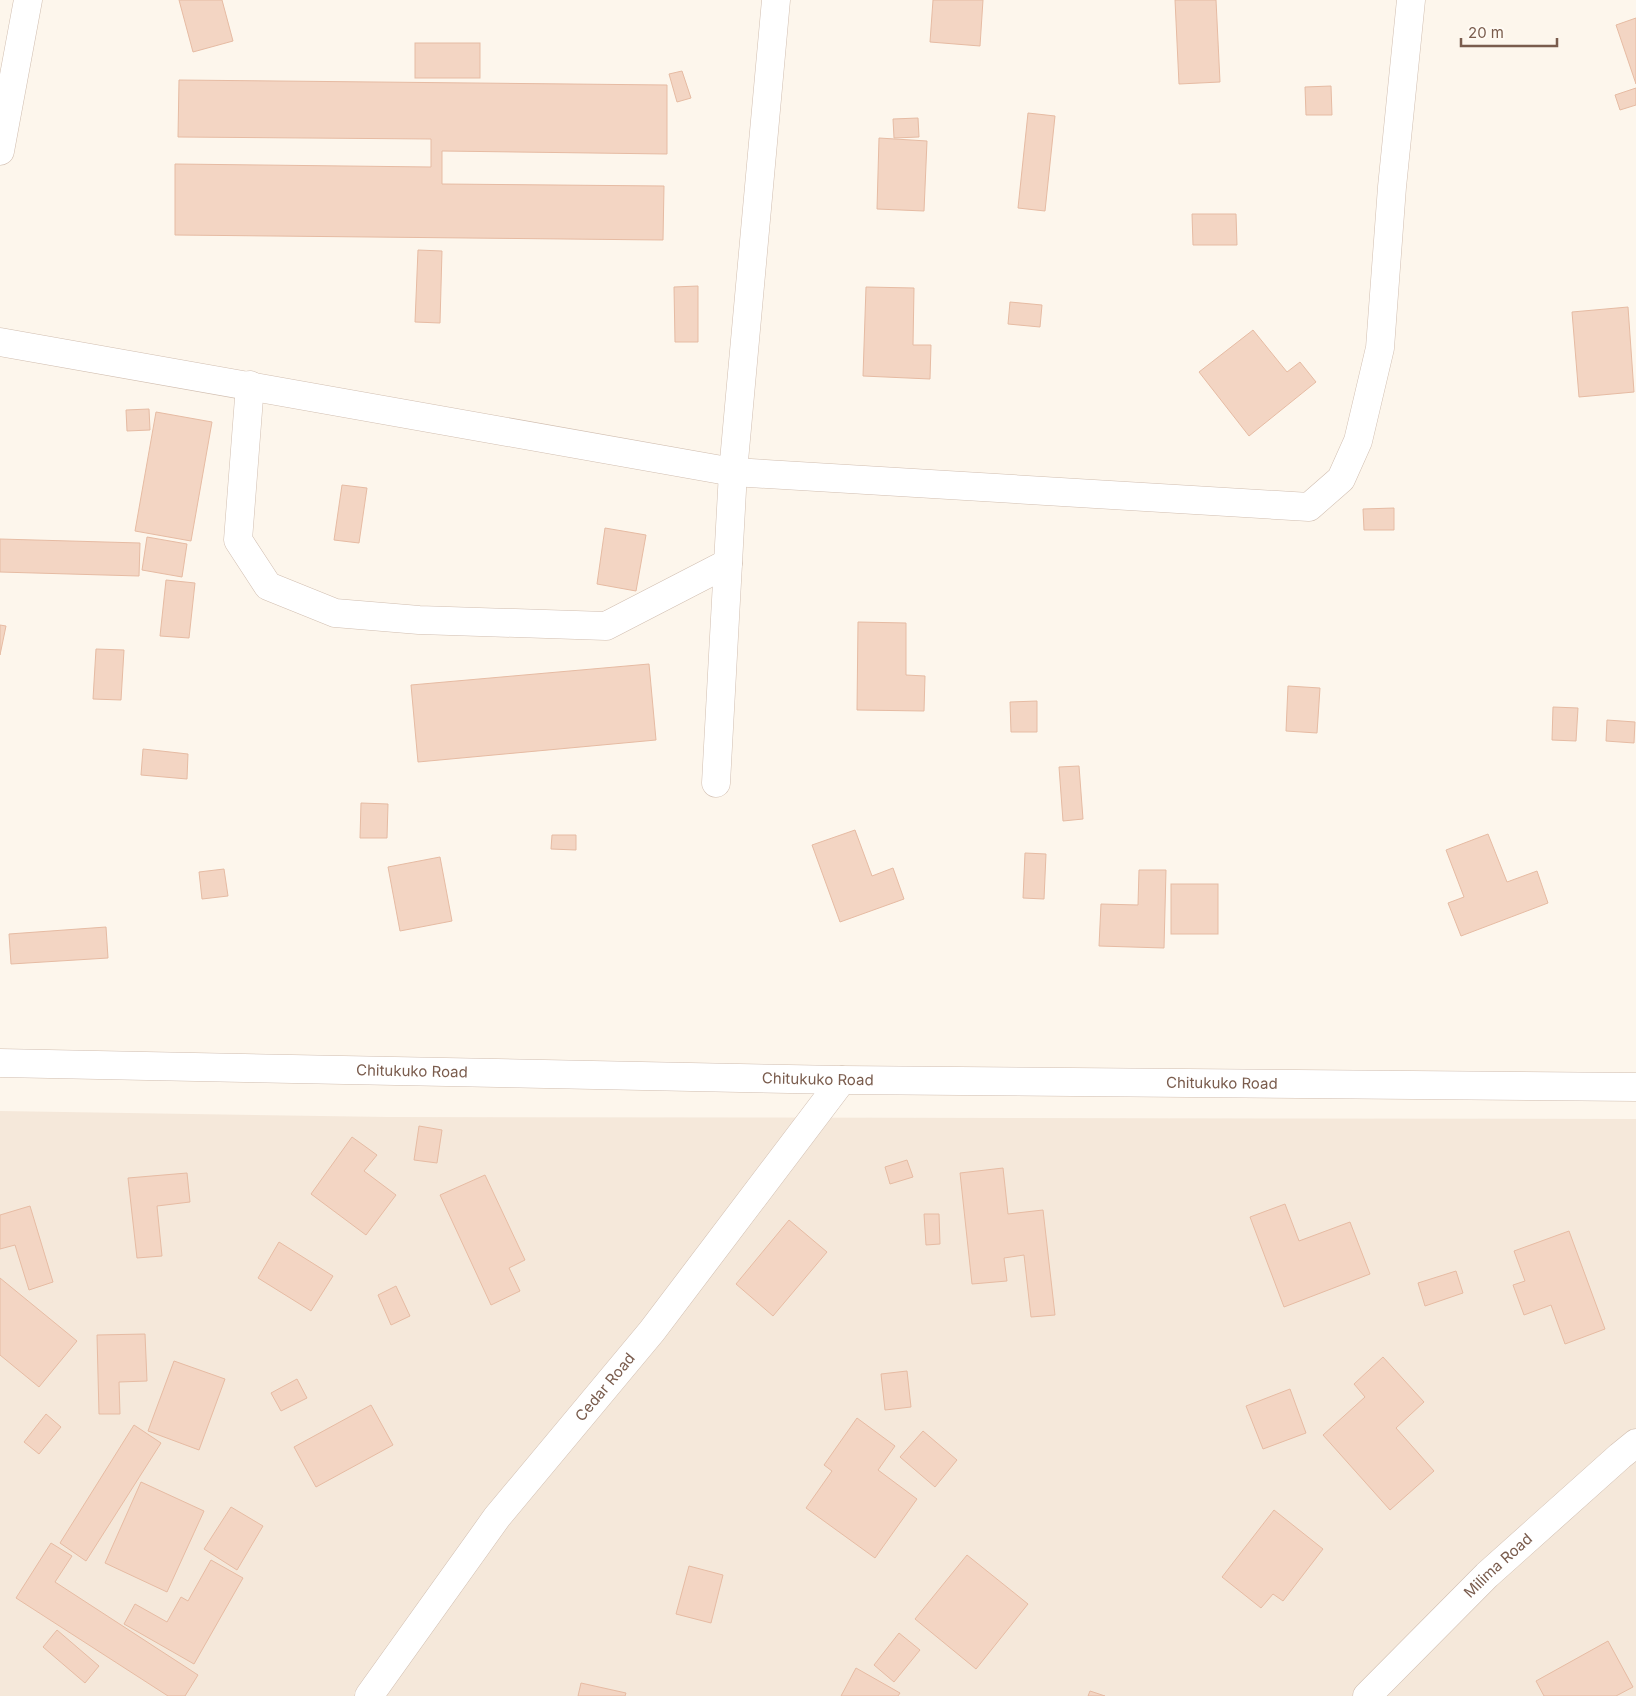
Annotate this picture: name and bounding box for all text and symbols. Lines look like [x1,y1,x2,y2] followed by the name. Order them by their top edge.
[1461,15,1557,47] scale bar
[1468,23,1504,42] text: 20 m
[356,1060,468,1081] street label: Chitukuko Road
[762,1068,874,1089] street label: Chitukuko Road
[1166,1073,1278,1093] street label: Chitukuko Road
[571,1349,639,1425] street label: Cedar Road
[1460,1529,1536,1602] street label: Milima Road

